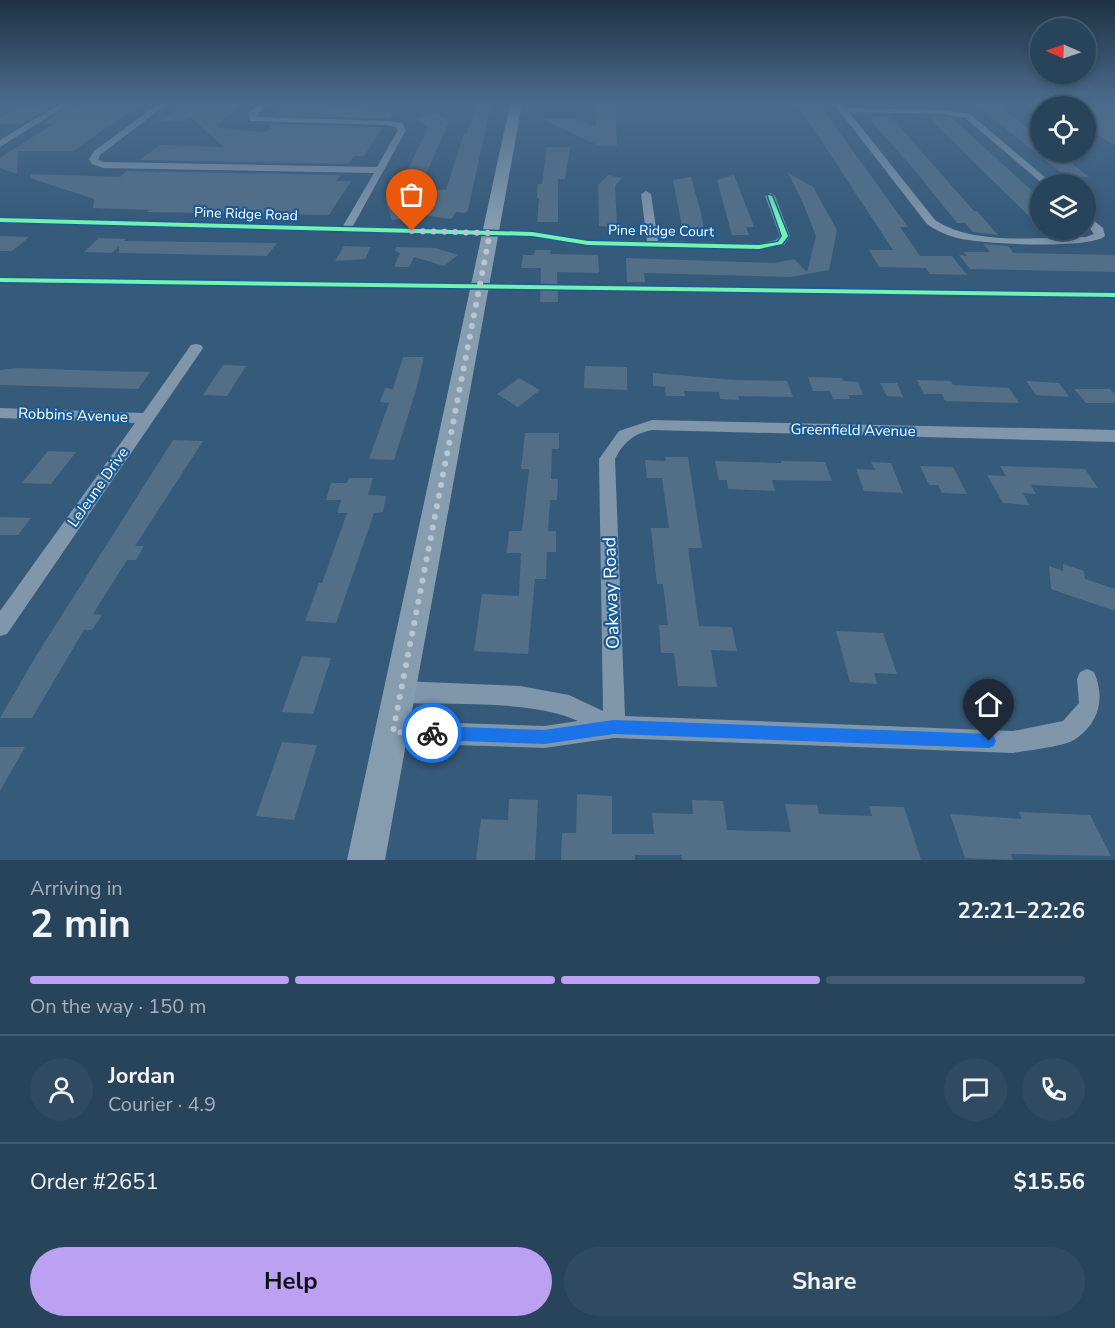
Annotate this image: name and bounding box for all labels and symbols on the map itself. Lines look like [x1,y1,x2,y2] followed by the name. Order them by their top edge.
[1030,18,1096,84] north arrow
[386,169,437,231] pin
[194,203,298,225] street label: Pine Ridge Road
[608,221,714,241] street label: Pine Ridge Court
[18,403,128,427] street label: Robbins Avenue
[790,419,916,441] street label: Greenfield Avenue
[63,443,133,531] street label: LeJeune Drive
[597,537,625,649] street label: Oakway Road
[963,679,1014,741] pin
[402,703,462,763] courier

